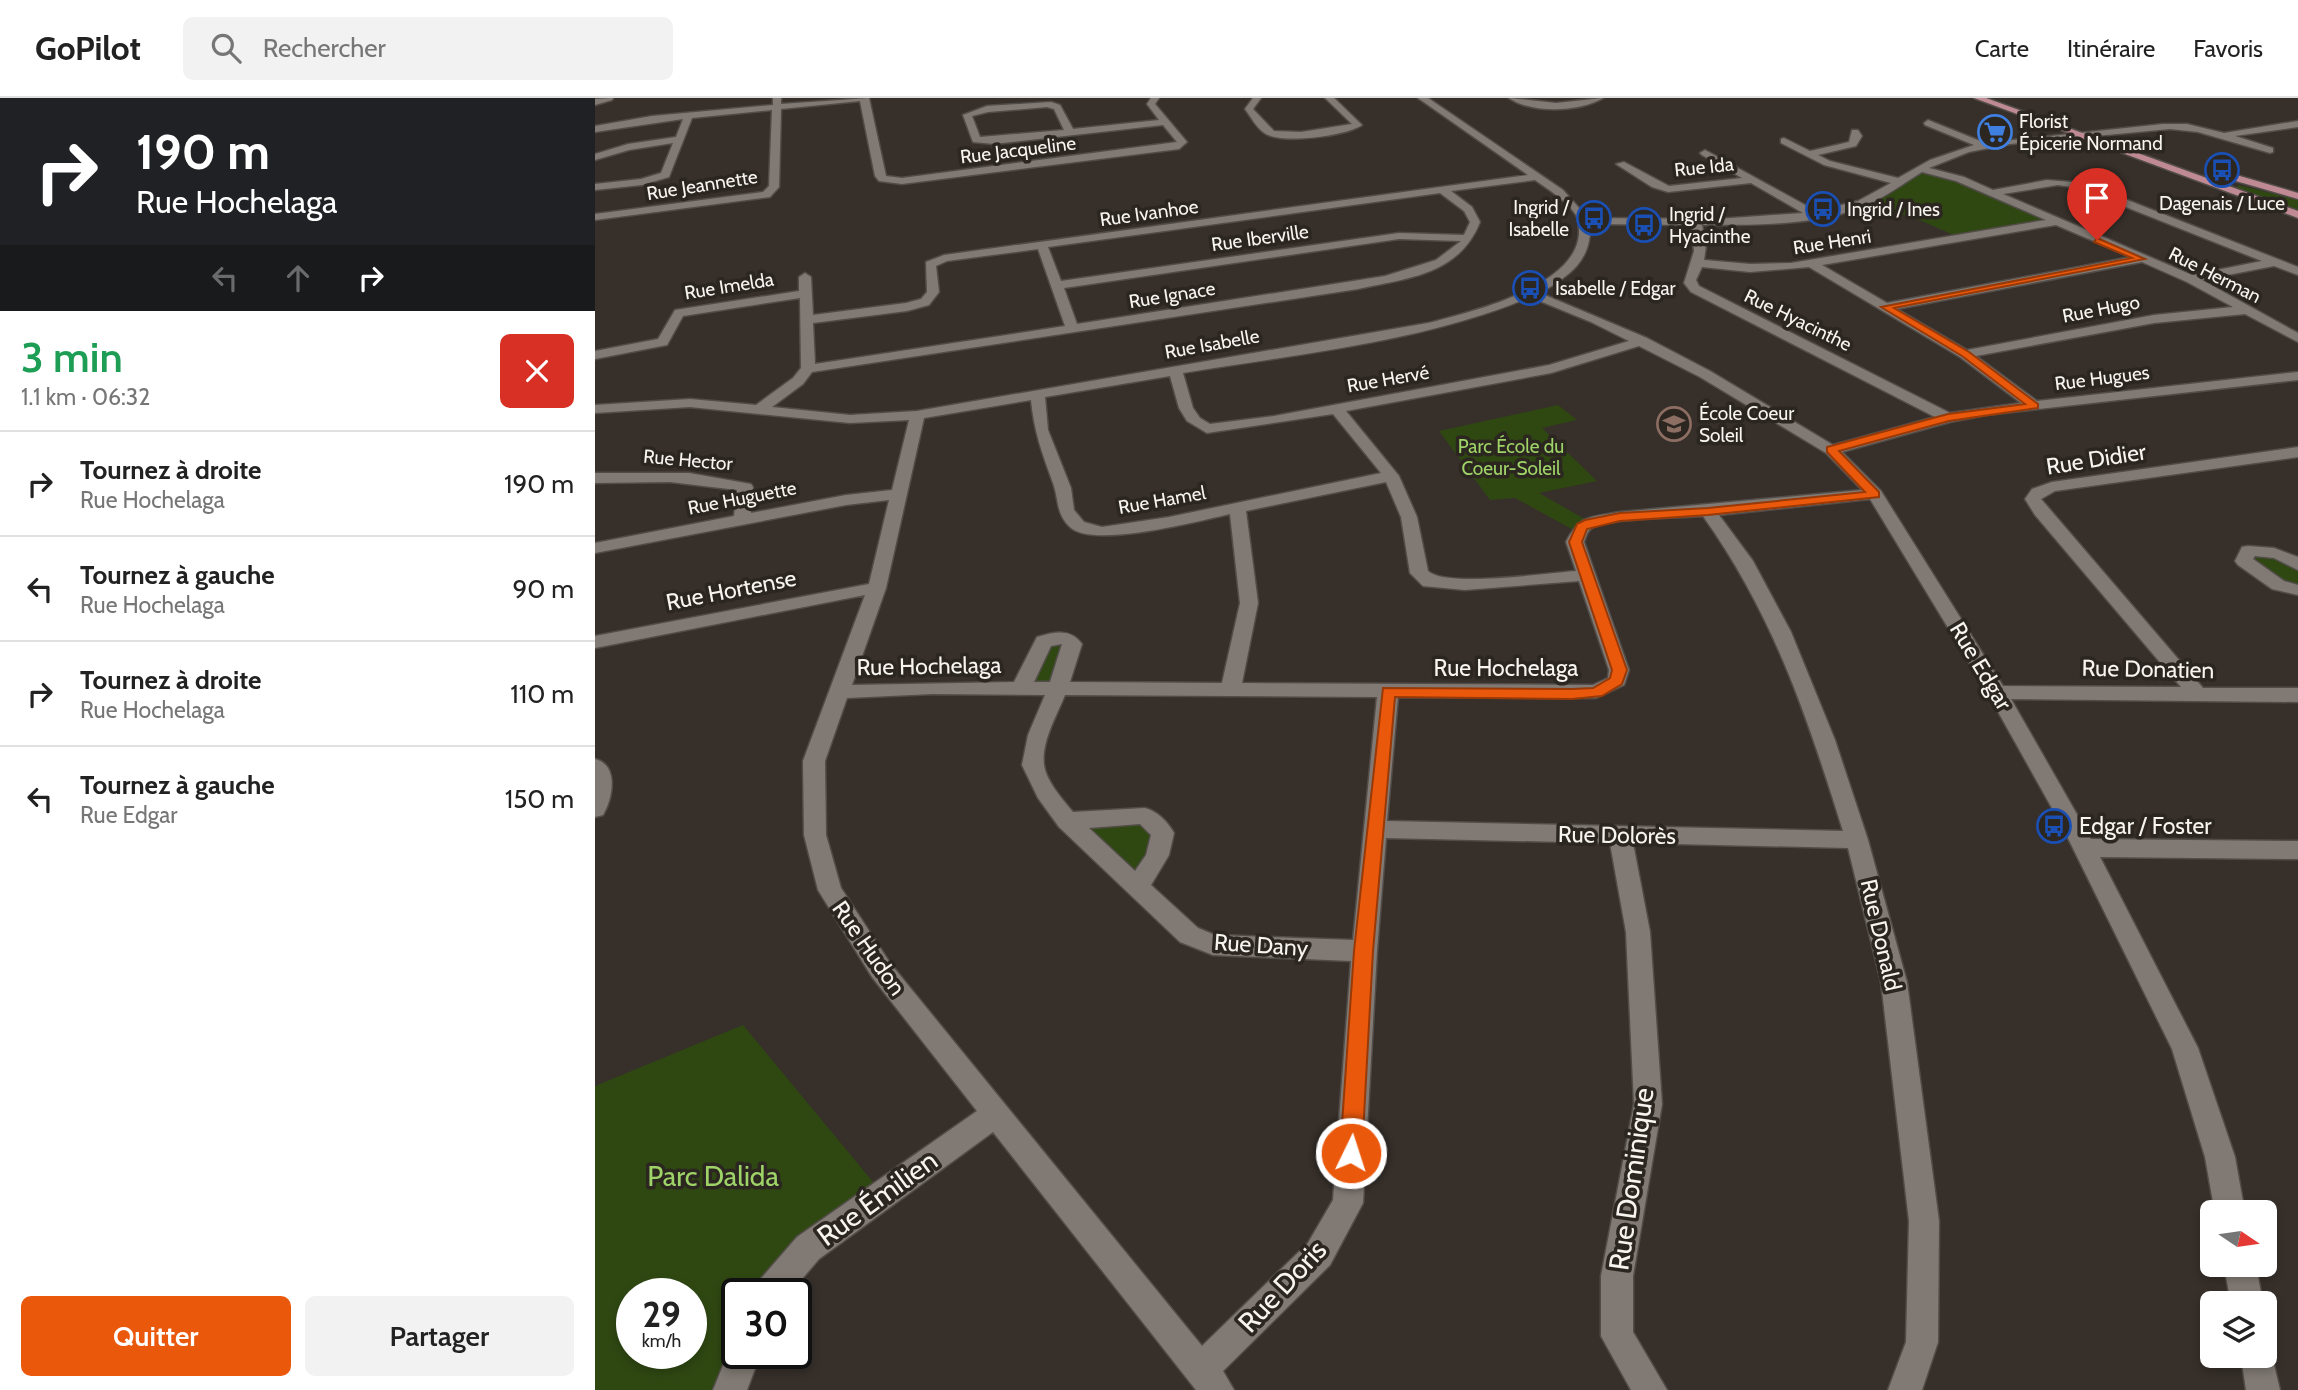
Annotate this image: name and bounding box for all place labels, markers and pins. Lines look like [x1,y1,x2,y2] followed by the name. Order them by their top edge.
[2019,110,2163,155] place label: Florist Épicerie Normand
[1976,113,2014,151] supermarket icon: Florist Épicerie Normand
[2203,151,2241,189] bus stop icon: Dagenais / Luce
[2067,168,2127,240] pin
[1804,190,1842,228] bus stop icon: Ingrid / Ines
[2159,192,2285,215] place label: Dagenais / Luce
[1508,196,1570,241] place label: Ingrid / Isabelle
[1847,198,1940,221] place label: Ingrid / Ines
[1575,199,1613,237] bus stop icon: Ingrid / Isabelle
[1669,203,1751,248] place label: Ingrid / Hyacinthe
[1625,206,1663,244] bus stop icon: Ingrid / Hyacinthe
[1511,269,1549,307] bus stop icon: Isabelle / Edgar
[1555,277,1676,300] place label: Isabelle / Edgar
[1699,401,1794,447] place label: École Coeur Soleil
[1655,405,1693,443] school or university icon: École Coeur Soleil
[2035,807,2073,845] bus stop icon: Edgar / Foster
[2079,812,2212,840] place label: Edgar / Foster

